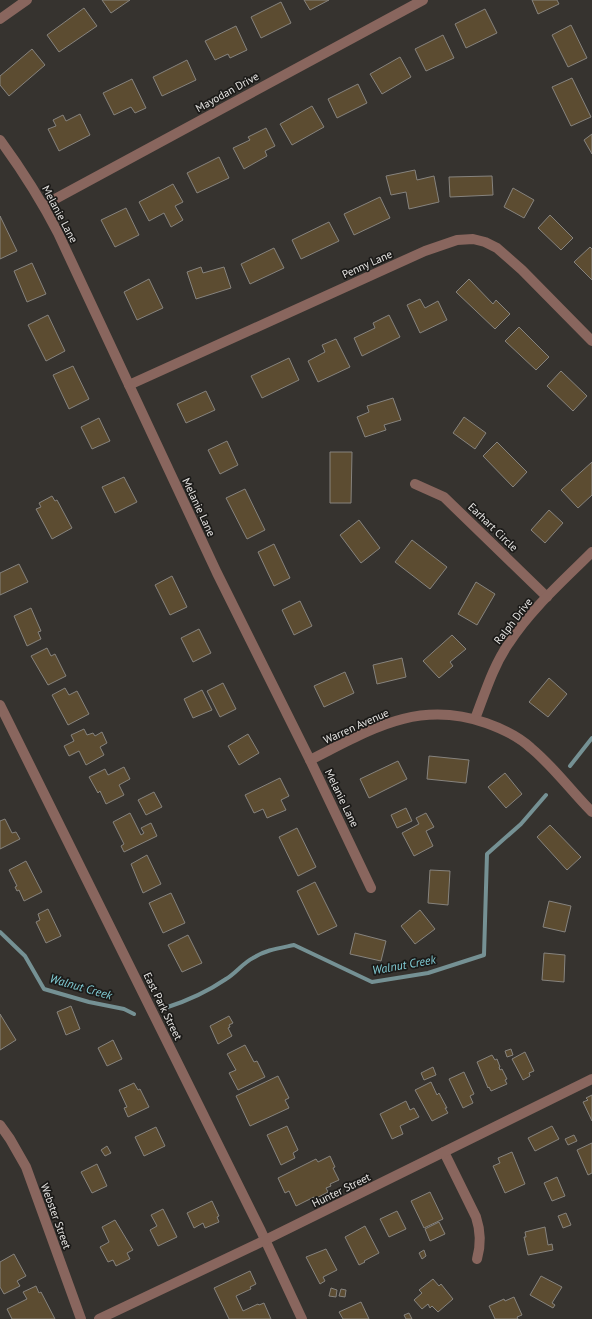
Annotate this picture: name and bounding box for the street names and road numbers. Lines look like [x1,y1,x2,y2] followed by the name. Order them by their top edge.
[193,69,261,115] street label: Mayodan Drive
[39,183,81,245] street label: Melanie Lane
[340,247,395,281] street label: Penny Lane
[179,476,219,539] street label: Melanie Lane
[465,500,521,555] street label: Earhart Circle
[491,595,536,647] street label: Ralph Drive
[321,705,391,747] street label: Warren Avenue
[322,767,362,830] street label: Melanie Lane
[141,970,186,1042] street label: East Park Street
[309,1170,373,1210] street label: Hunter Street
[38,1181,74,1251] street label: Webster Street

